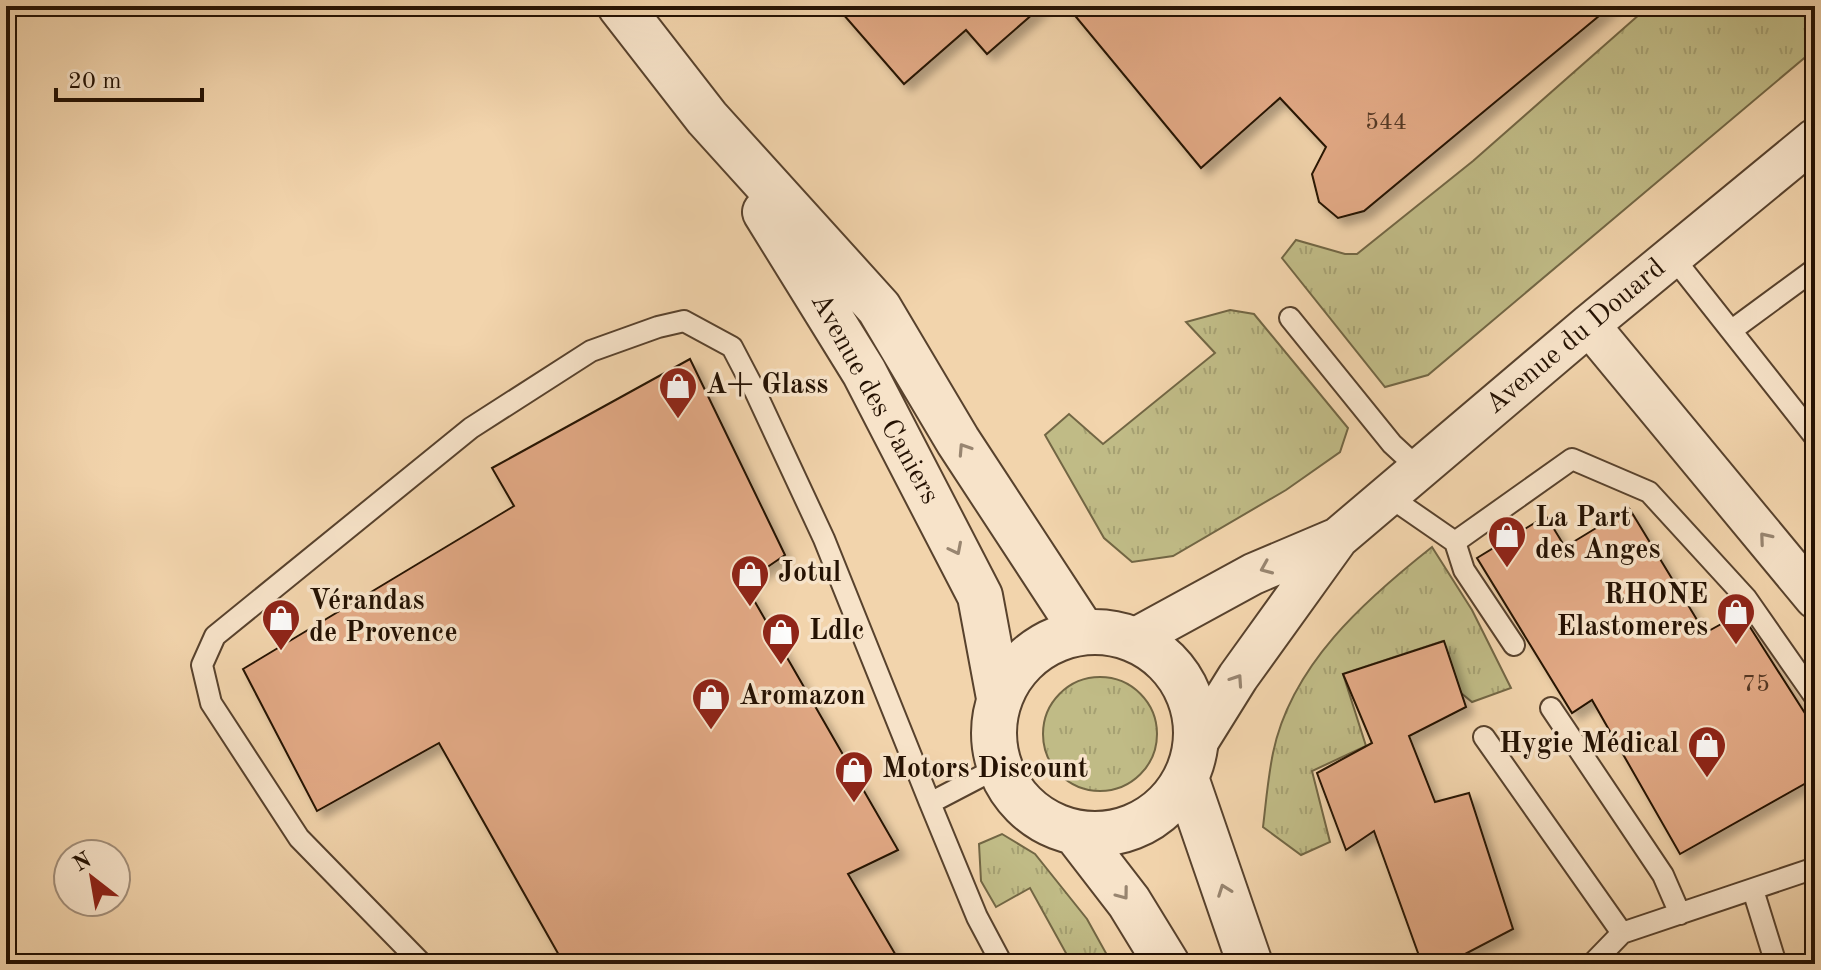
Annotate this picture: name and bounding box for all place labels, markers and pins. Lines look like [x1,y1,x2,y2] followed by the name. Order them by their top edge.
[657,365,699,420] shop icon: A+ Glass
[706,372,828,400] place label: A+ Glass
[1535,505,1661,565] place label: La Part des Anges
[1486,514,1528,569] shop icon: La Part des Anges
[729,553,771,608] shop icon: Jotul
[778,560,842,588] place label: Jotul
[1556,582,1708,642] place label: RHONE Elastomeres
[309,588,458,648] place label: Vérandas de Provence
[1715,591,1757,646] shop icon: RHONE Elastomeres
[260,597,302,652] shop icon: Vérandas de Provence
[760,611,802,666] shop icon: Ldlc
[809,618,865,646] place label: Ldlc
[690,676,732,731] shop icon: Aromazon
[739,683,866,711] place label: Aromazon
[1686,724,1728,779] shop icon: Hygie Médical
[1499,731,1679,759] place label: Hygie Médical
[833,749,875,804] shop icon: Motors Discount
[882,756,1088,784] place label: Motors Discount

